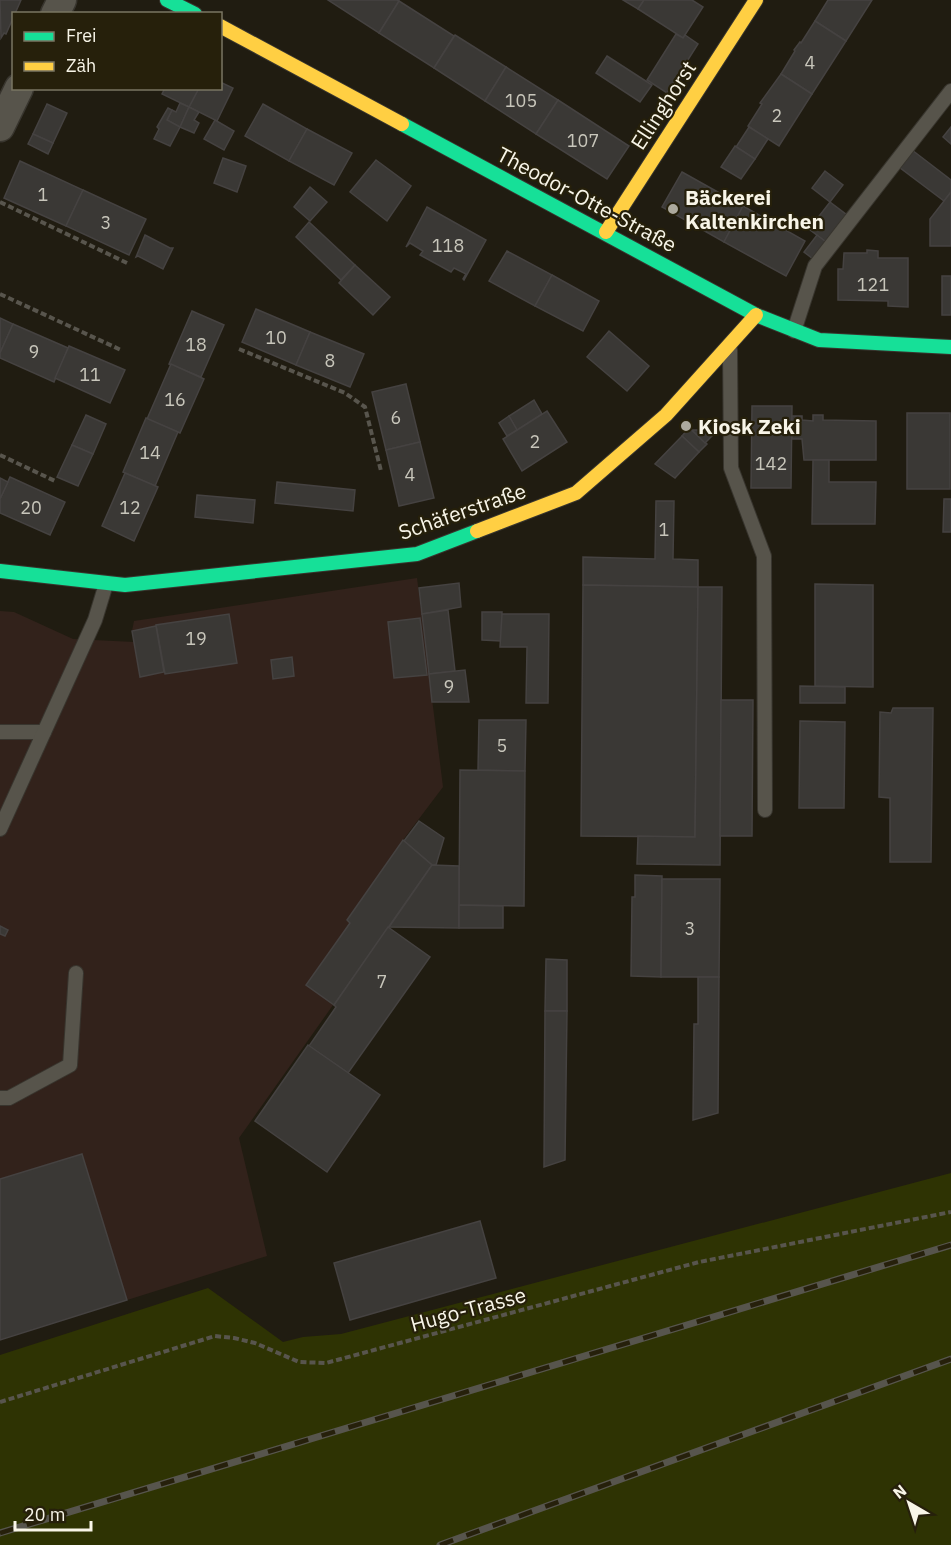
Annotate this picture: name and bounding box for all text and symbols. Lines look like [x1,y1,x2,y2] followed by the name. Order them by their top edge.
[12,12,222,90] legend
[66,24,97,47] text: Frei
[805,51,816,74] house number: 4
[66,54,96,77] text: Zäh
[624,55,702,155] street label: Ellinghorst
[505,89,537,112] house number: 105
[772,104,782,127] house number: 2
[567,129,599,152] house number: 107
[492,140,682,258] street label: Theodor-Otte-Straße
[38,183,48,206] house number: 1
[685,183,824,235] place label: Bäckerei Kaltenkirchen
[666,202,680,216] marker: Bäckerei Kaltenkirchen
[101,211,111,234] house number: 3
[432,234,464,257] house number: 118
[857,273,889,296] house number: 121
[265,326,287,349] house number: 10
[185,333,207,356] house number: 18
[29,340,39,363] house number: 9
[325,349,335,372] house number: 8
[79,363,101,386] house number: 11
[164,388,186,411] house number: 16
[391,406,401,429] house number: 6
[698,412,801,440] place label: Kiosk Zeki
[679,419,693,433] marker: Kiosk Zeki
[530,430,540,453] house number: 2
[139,441,161,464] house number: 14
[755,452,787,475] house number: 142
[405,463,416,486] house number: 4
[395,476,529,546] street label: Schäferstraße
[20,496,42,519] house number: 20
[119,496,141,519] house number: 12
[659,518,669,541] house number: 1
[185,627,207,650] house number: 19
[444,675,454,698] house number: 9
[497,734,507,757] house number: 5
[685,917,695,940] house number: 3
[377,970,387,993] house number: 7
[407,1280,529,1338] street label: Hugo-Trasse
[879,1473,939,1533] north arrow
[889,1480,910,1503] text: N
[15,1494,92,1532] scale bar
[24,1503,66,1526] text: 20 m

